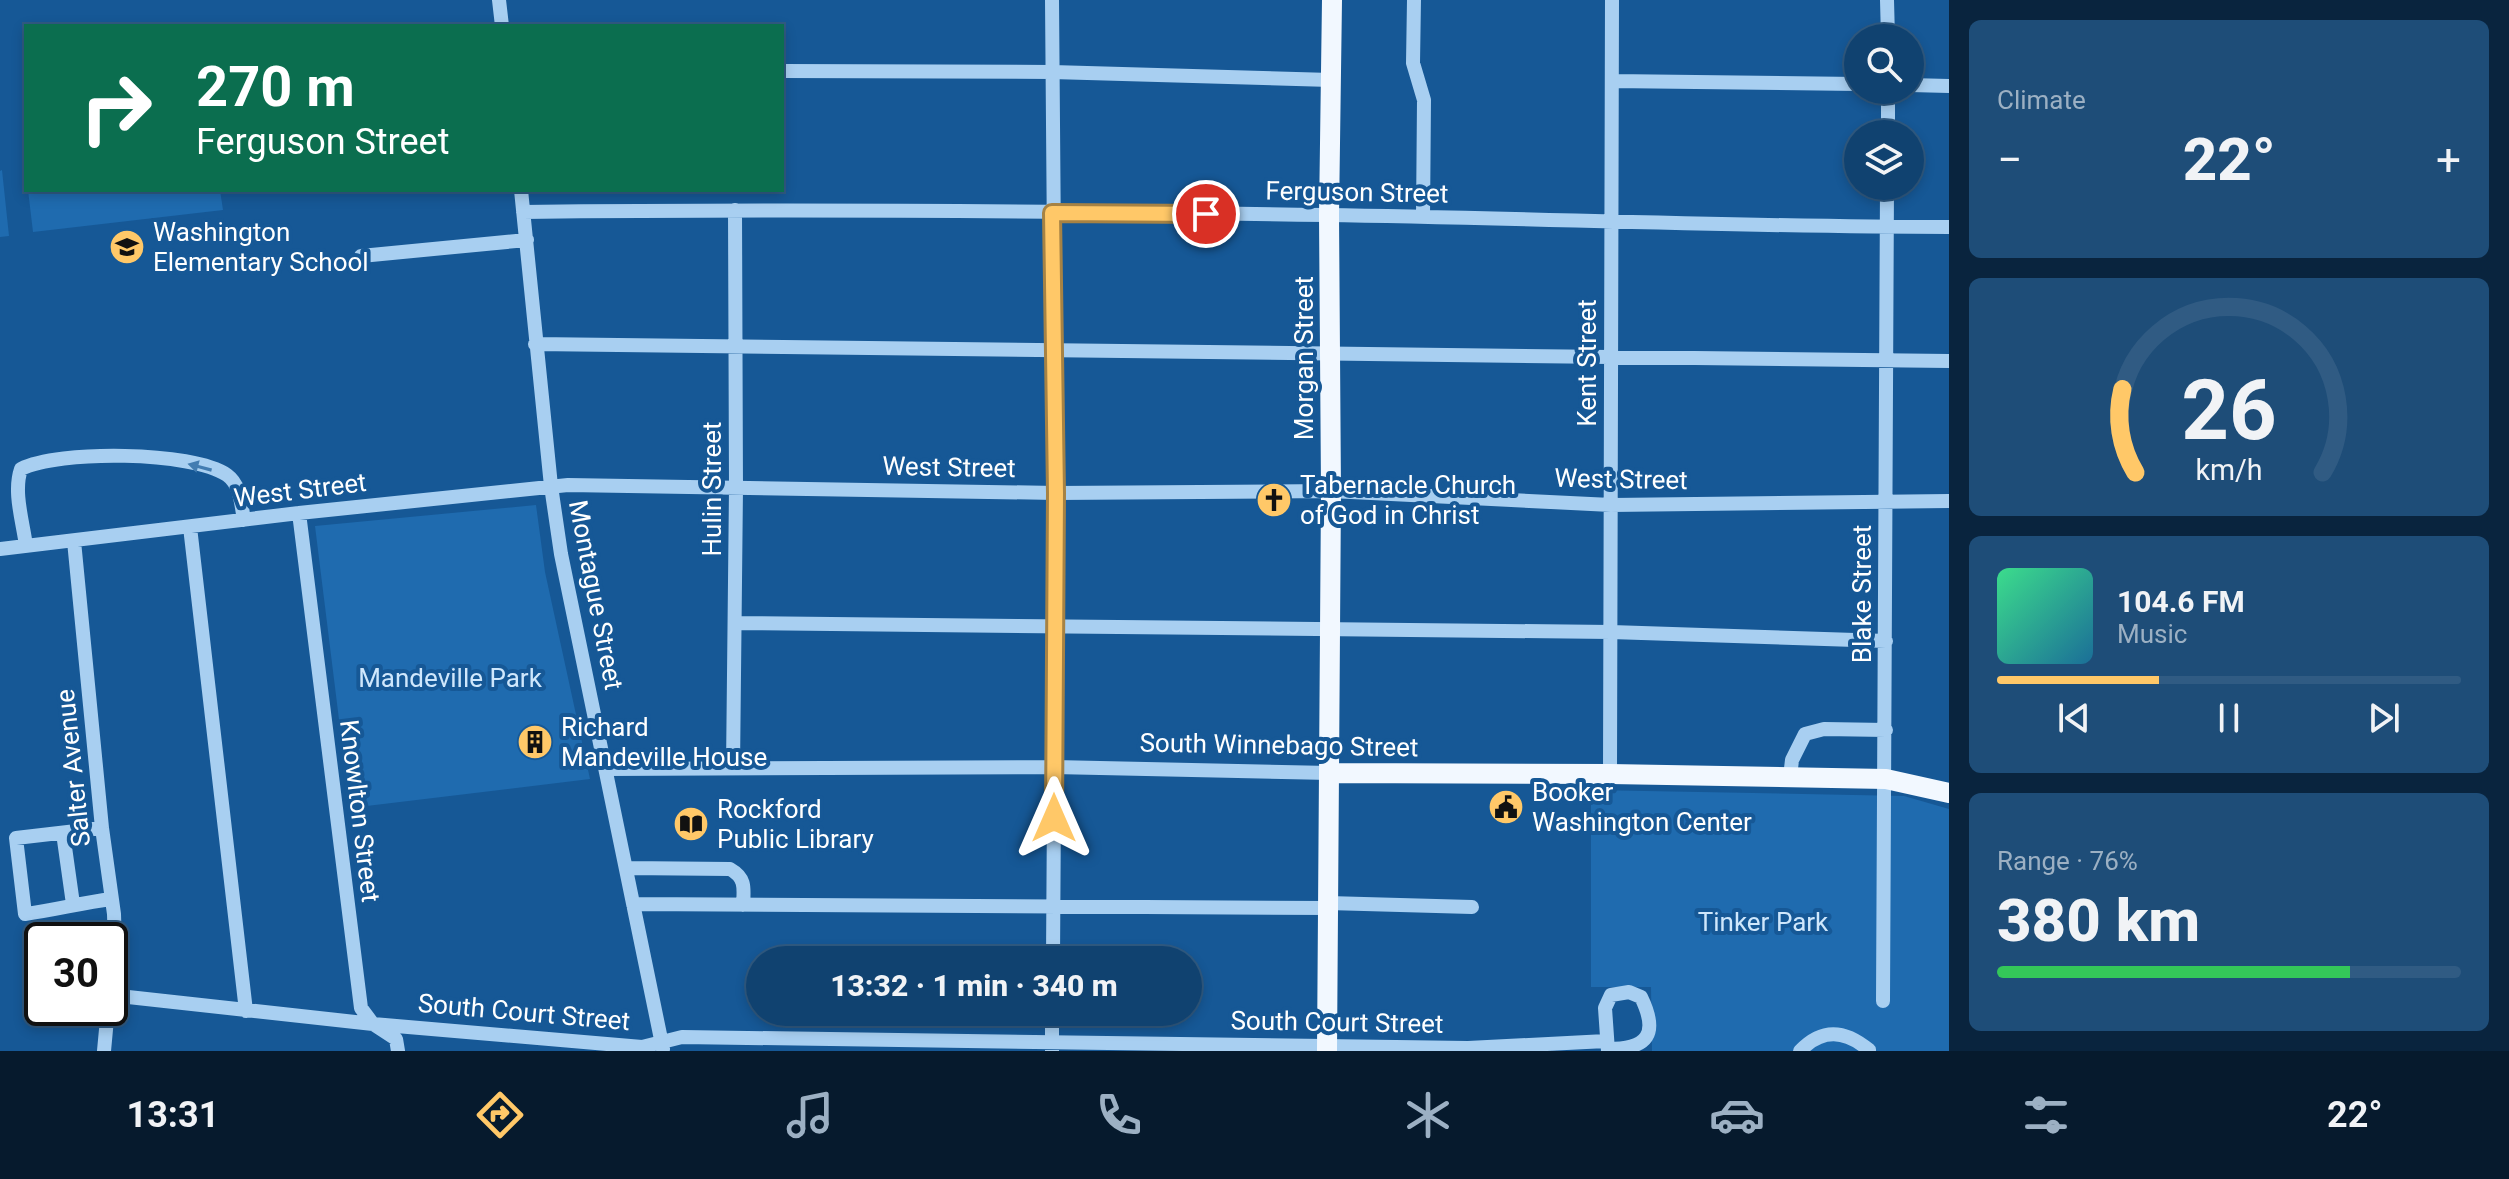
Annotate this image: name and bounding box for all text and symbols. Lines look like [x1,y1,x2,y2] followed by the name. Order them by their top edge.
[1844,24,1924,200] map controls
[1844,24,1924,104] button: search
[196,54,355,120] text: 270 m
[64,56,168,160] icon: right
[1997,85,2086,115] text: Climate
[1844,120,1924,200] button: layers
[196,121,449,163] text: Ferguson Street
[2183,124,2276,195] text: 22°
[1997,134,2022,186] text: −
[2436,134,2461,186] text: +
[1265,175,1449,209] street label: Ferguson Street
[1172,180,1240,248] pin
[1184,192,1228,236] icon: arrive
[153,217,369,277] place label: Washington Elementary School
[108,228,146,266] school or university icon: Washington Elementary School
[1289,276,1319,440] street label: Morgan Street
[1572,299,1602,427] street label: Kent Street
[2181,361,2277,458] text: 26
[697,422,727,556] street label: Hulin Street
[882,451,1016,483] street label: West Street
[2195,453,2263,487] text: km/h
[187,460,211,473] one-way arrow
[1554,463,1688,495] street label: West Street
[232,467,368,513] street label: West Street
[1300,470,1516,530] place label: Tabernacle Church of God in Christ
[1255,481,1293,519] church icon: Tabernacle Church of God in Christ
[563,498,629,692] street label: Montague Street
[1847,525,1877,663] street label: Blake Street
[2117,584,2245,619] text: 104.6 FM
[2117,619,2187,649] text: Music
[358,663,543,693] park label: Mandeville Park
[50,688,96,848] street label: Salter Avenue
[2052,696,2096,740] icon: previous
[2207,696,2251,740] icon: pause
[2362,696,2406,740] icon: next
[561,712,767,772] place label: Richard Mandeville House
[334,718,386,904] street label: Knowlton Street
[516,723,554,761] building icon: Richard Mandeville House
[1139,728,1419,762] street label: South Winnebago Street
[1012,776,1096,860] position arrow
[1532,777,1752,837] place label: Booker Washington Center
[1487,788,1525,826] public building icon: Booker Washington Center
[717,794,874,854] place label: Rockford Public Library
[672,805,710,843] library icon: Rockford Public Library
[1997,846,2138,876] text: Range · 76%
[1997,885,2200,956] text: 380 km
[1698,907,1829,937] park label: Tinker Park
[24,922,128,1026] speed limit sign: 30
[830,968,1118,1003] text: 13:32 · 1 min · 340 m
[417,988,631,1036] street label: South Court Street
[1230,1005,1444,1039] street label: South Court Street
[472,1087,528,1143] icon: directions
[782,1087,838,1143] icon: music
[1091,1087,1147,1143] icon: phone
[1400,1087,1456,1143] icon: climate
[1709,1087,1765,1143] icon: car
[2018,1087,2074,1143] icon: filters
[127,1094,219,1136] text: 13:31
[2327,1094,2382,1136] text: 22°

